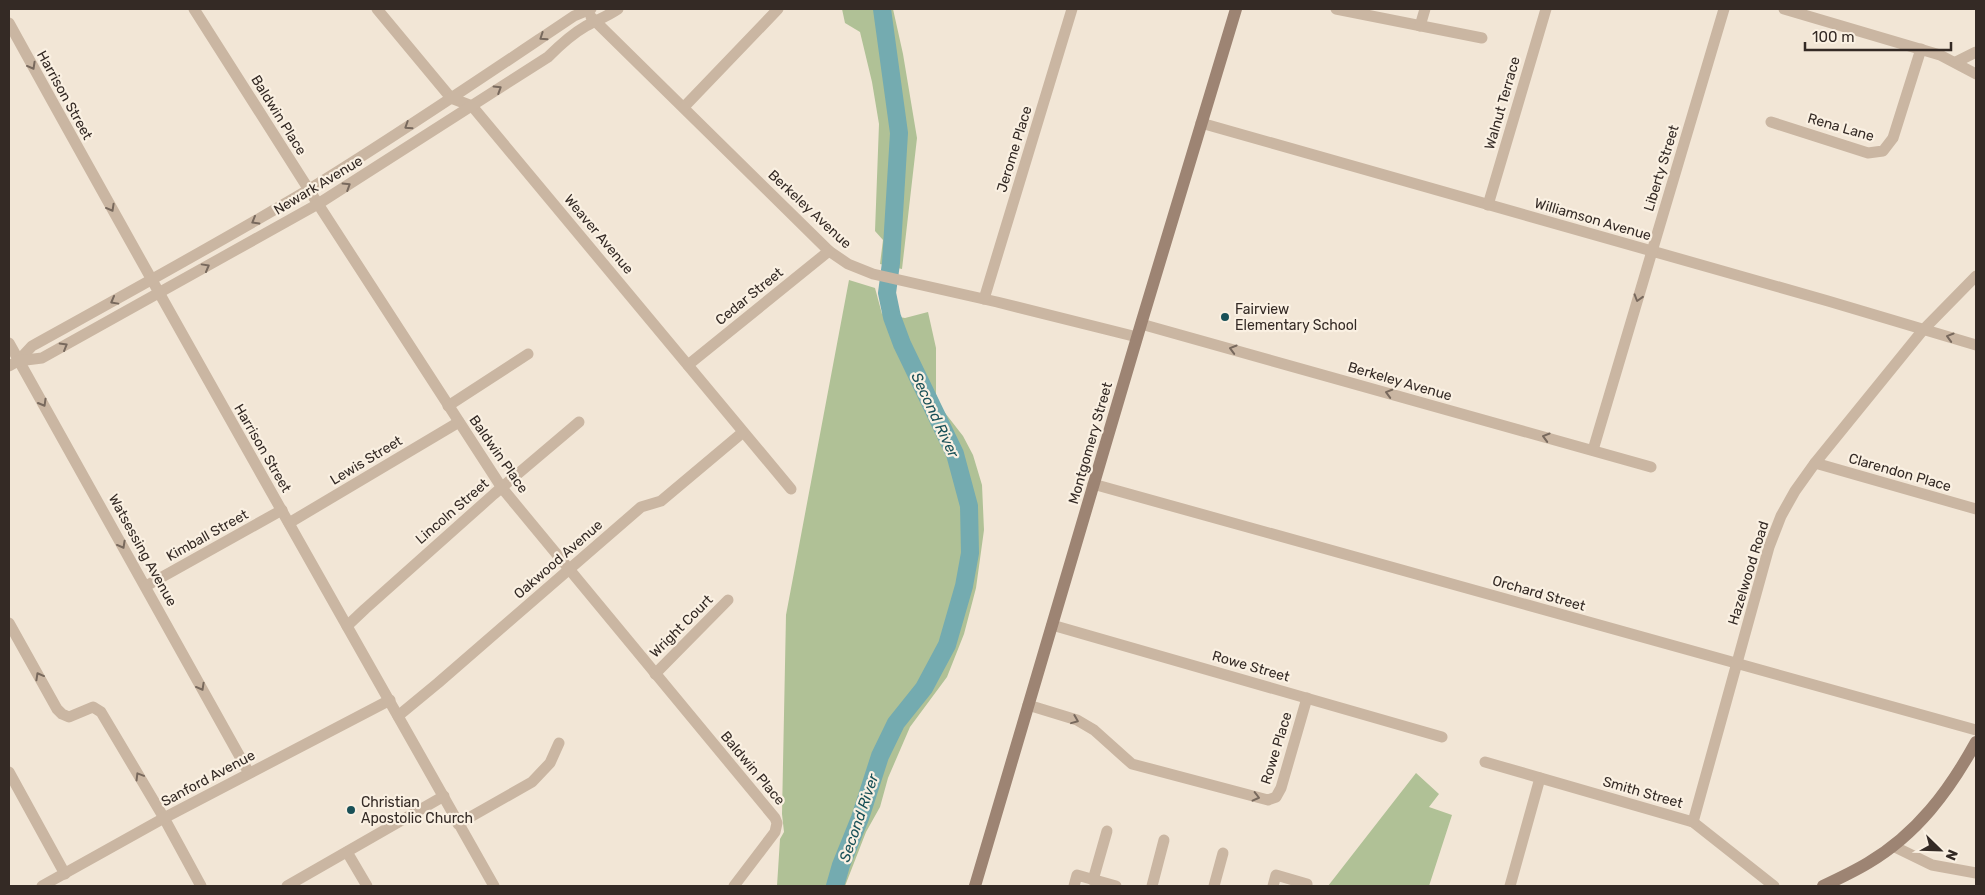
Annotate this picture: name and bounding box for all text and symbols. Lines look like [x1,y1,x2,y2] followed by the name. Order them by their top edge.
[1805,20,1951,52] scale bar
[1812,28,1854,46] text: 100 m
[540,31,549,40] one-way arrow
[33,48,96,143] street label: Harrison Street
[1481,55,1524,152] street label: Walnut Terrace
[26,60,36,69] one-way arrow
[247,72,310,159] street label: Baldwin Place
[493,86,502,95] one-way arrow
[993,104,1036,194] street label: Jerome Place
[1806,110,1876,145] street label: Rena Lane
[404,120,413,129] one-way arrow
[1640,122,1683,213] street label: Liberty Street
[271,152,366,219] street label: Newark Avenue
[764,166,855,252] street label: Berkeley Avenue
[341,182,350,192] one-way arrow
[560,191,637,278] street label: Weaver Avenue
[1532,195,1653,244] street label: Williamson Avenue
[104,203,114,212] one-way arrow
[251,214,260,224] one-way arrow
[201,263,210,273] one-way arrow
[712,264,787,329] street label: Cedar Street
[1634,293,1644,301] one-way arrow
[110,295,119,305] one-way arrow
[1235,301,1357,334] place label: Fairview Elementary School
[1219,311,1231,323] marker: Fairview Elementary School
[1946,333,1954,343] one-way arrow
[58,342,67,352] one-way arrow
[1229,345,1237,355] one-way arrow
[1346,358,1454,405] street label: Berkeley Avenue
[907,370,963,462] water label: Second River
[1065,380,1116,506] street label: Montgomery Street
[1386,389,1394,399] one-way arrow
[36,398,46,407] one-way arrow
[230,401,295,496] street label: Harrison Street
[466,412,532,497] street label: Baldwin Place
[327,432,406,489] street label: Lewis Street
[1542,433,1550,443] one-way arrow
[1847,450,1953,495] street label: Clarendon Place
[412,475,493,548] street label: Lincoln Street
[105,491,181,609] street label: Watsessing Avenue
[163,506,252,565] street label: Kimball Street
[510,516,606,603] street label: Oakwood Avenue
[1725,519,1772,627] street label: Hazelwood Road
[116,539,126,548] one-way arrow
[1490,572,1588,615] street label: Orchard Street
[646,591,717,661] street label: Wright Court
[1210,647,1292,686] street label: Rowe Street
[35,672,45,681] one-way arrow
[195,681,205,690] one-way arrow
[1257,710,1296,786] street label: Rowe Place
[1070,713,1079,724] one-way arrow
[717,728,788,809] street label: Baldwin Place
[158,747,258,810] street label: Sanford Avenue
[836,770,883,864] water label: Second River
[136,773,146,782] one-way arrow
[1601,773,1685,812] street label: Smith Street
[1251,791,1260,802] one-way arrow
[361,794,473,827] place label: Christian Apostolic Church
[345,804,357,816] marker: Christian Apostolic Church
[1915,825,1965,875] north arrow
[1942,847,1961,863] text: N

